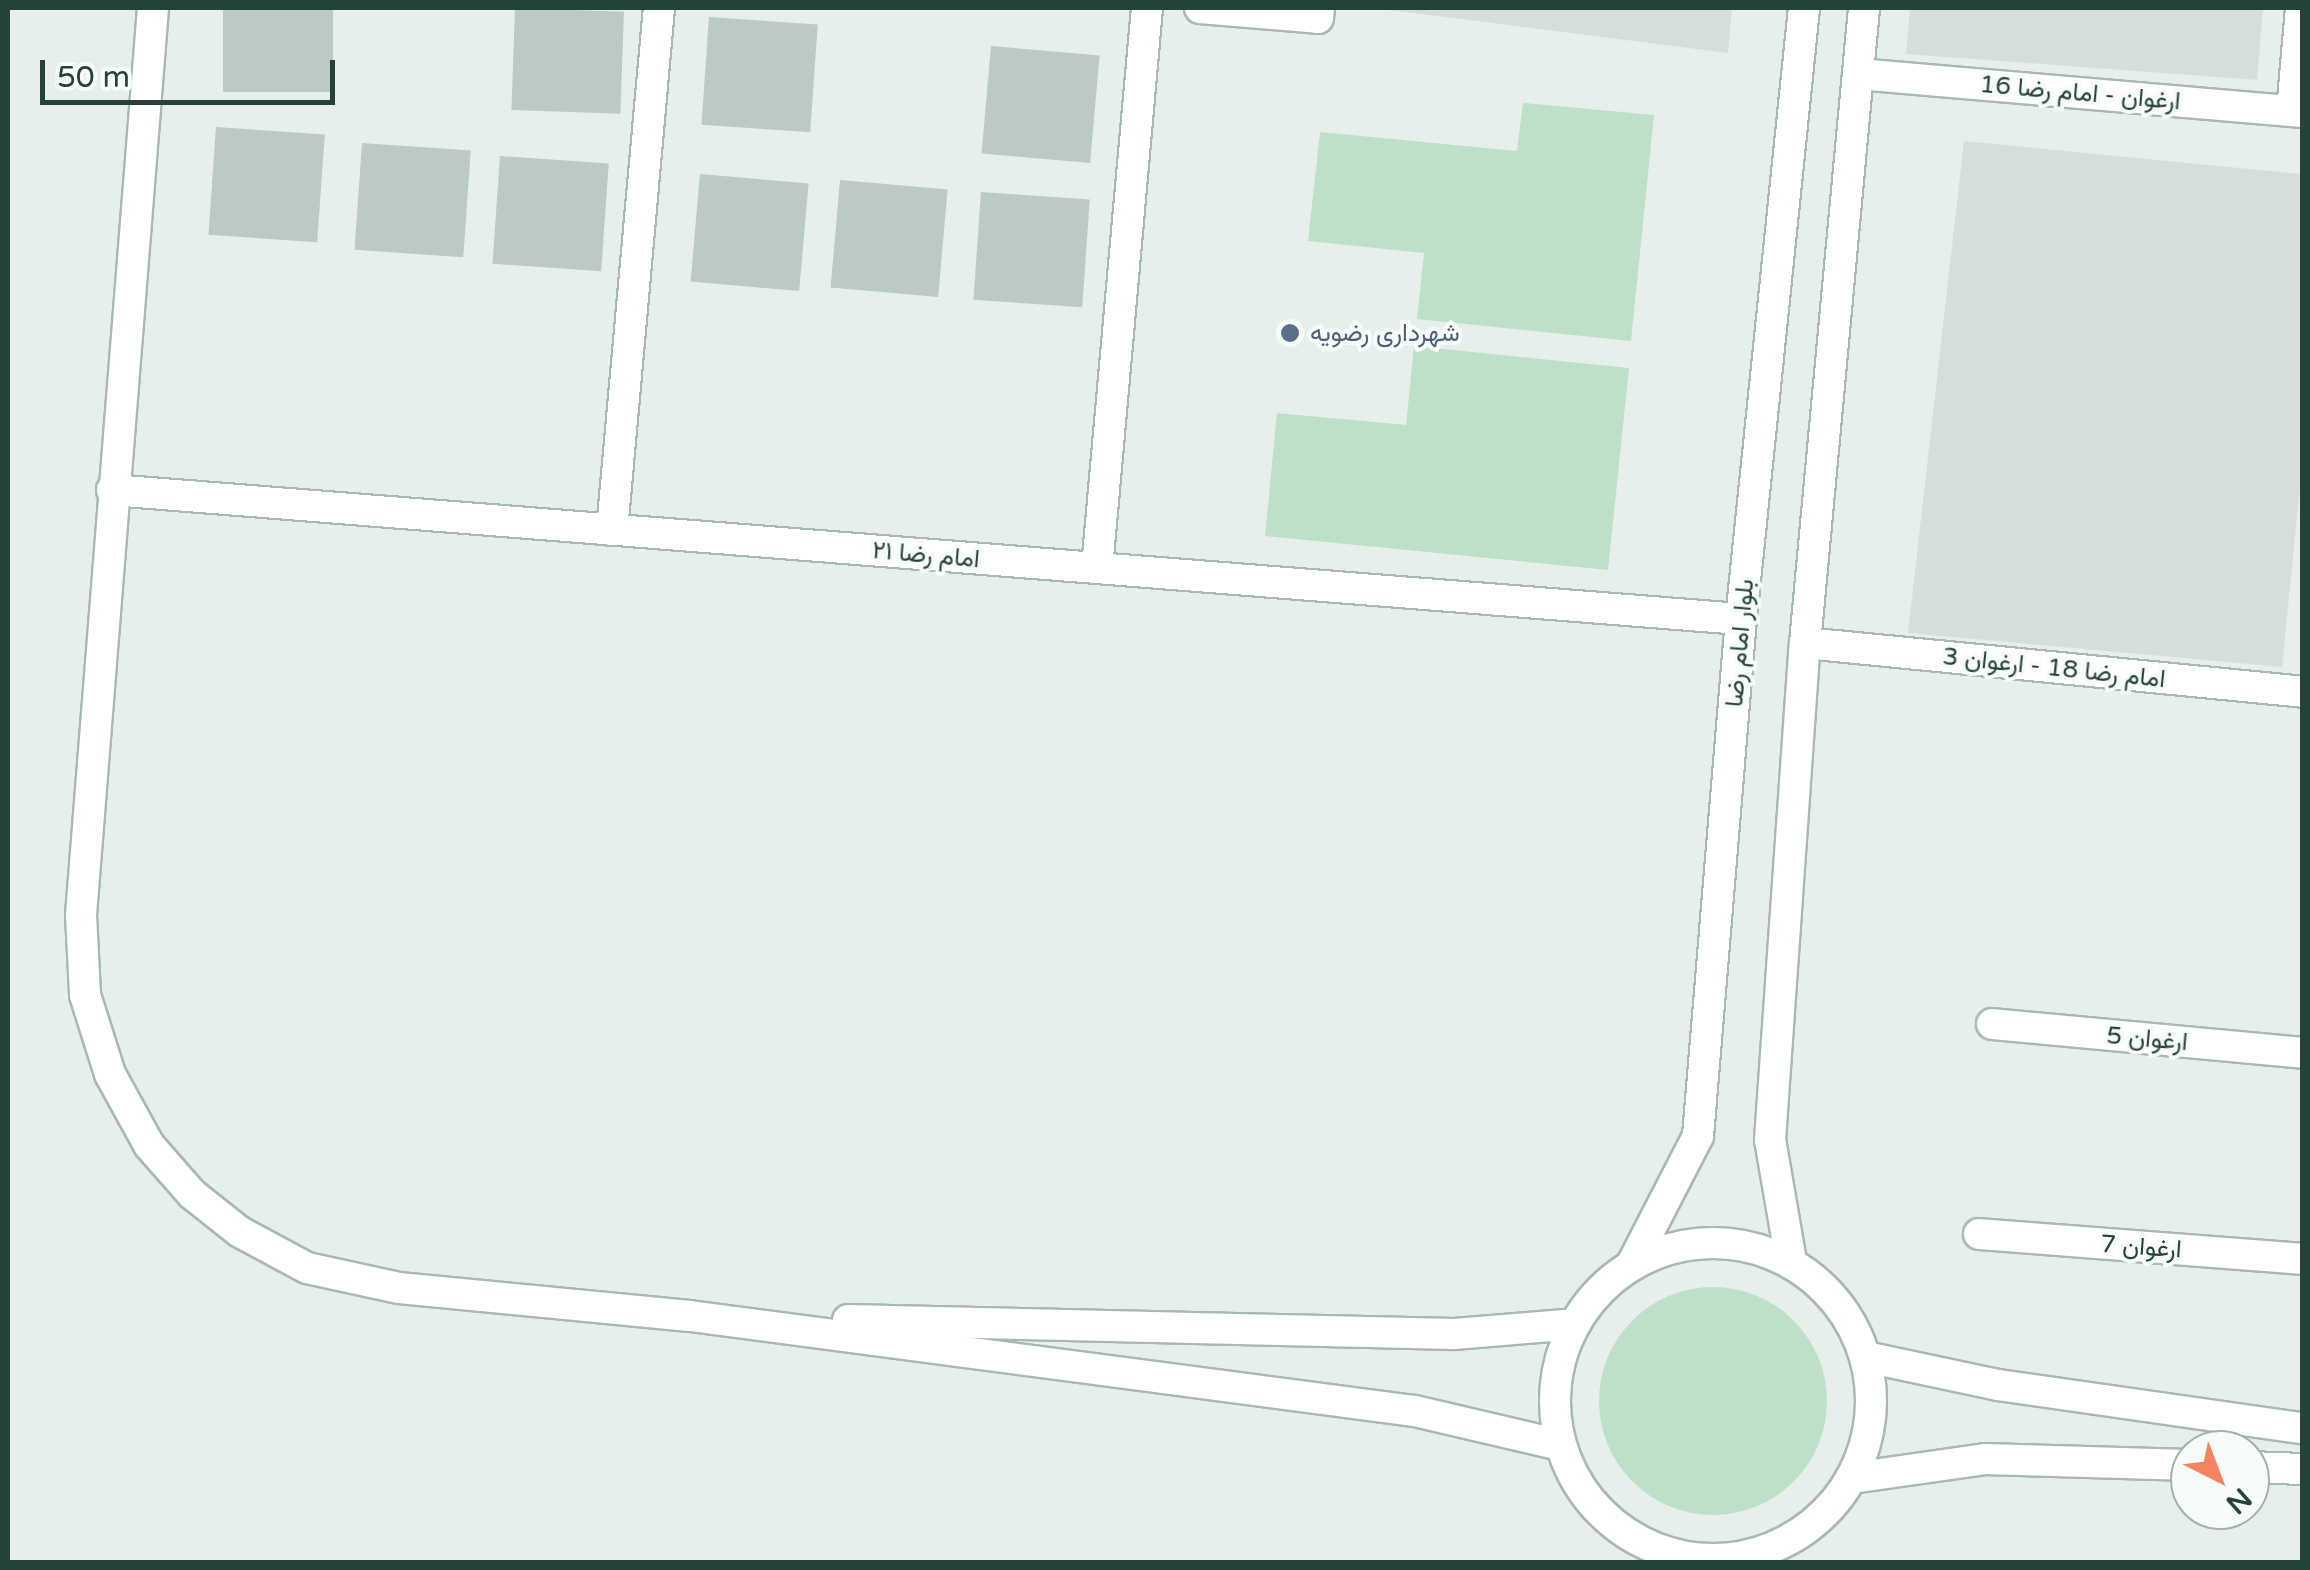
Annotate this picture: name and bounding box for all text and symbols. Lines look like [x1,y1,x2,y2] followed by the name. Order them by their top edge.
[45,40,340,102] scale bar
[57,59,130,96] text: 50 m
[1978,69,2182,117] street label: ارغوان - امام رضا 16
[1310,318,1460,348] place label: شهرداری رضویه
[1279,322,1301,344] marker: شهرداری رضویه
[871,535,981,575] street label: امام رضا ۲۱
[1719,578,1761,708] street label: بلوار امام رضا
[1941,641,2167,695] street label: امام رضا 18 - ارغوان 3
[2105,1021,2189,1057] street label: ارغوان 5
[2099,1229,2183,1265] street label: ارغوان 7
[2170,1430,2270,1530] north arrow
[2219,1481,2258,1521] text: N

